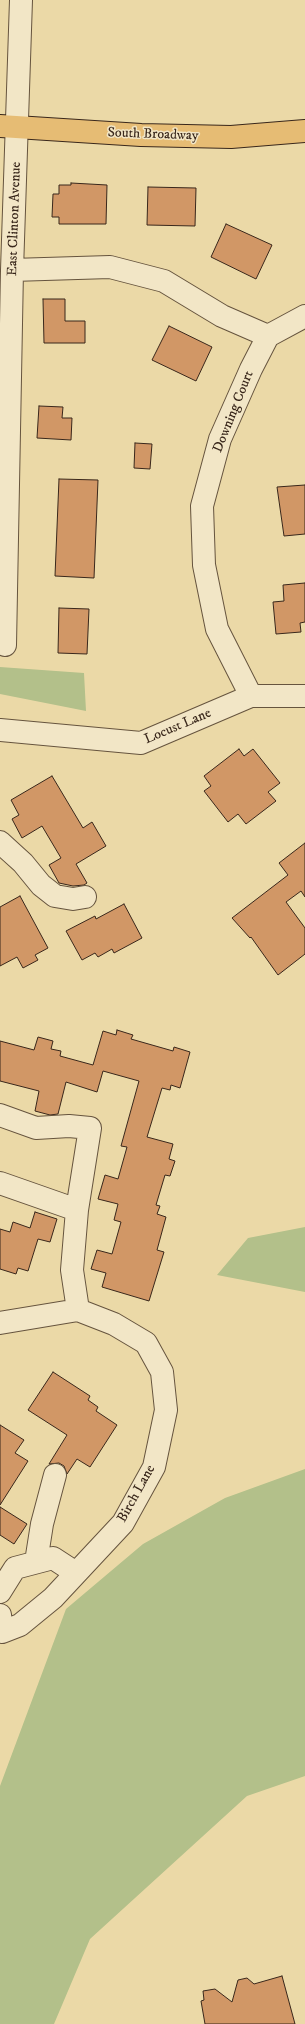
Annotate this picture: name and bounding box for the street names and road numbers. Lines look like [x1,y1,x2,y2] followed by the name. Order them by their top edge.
[107,125,199,145] street label: South Broadway
[5,162,25,276] street label: East Clinton Avenue
[210,369,258,455] street label: Downing Court
[142,705,214,749] street label: Locust Lane
[114,1462,160,1526] street label: Birch Lane

